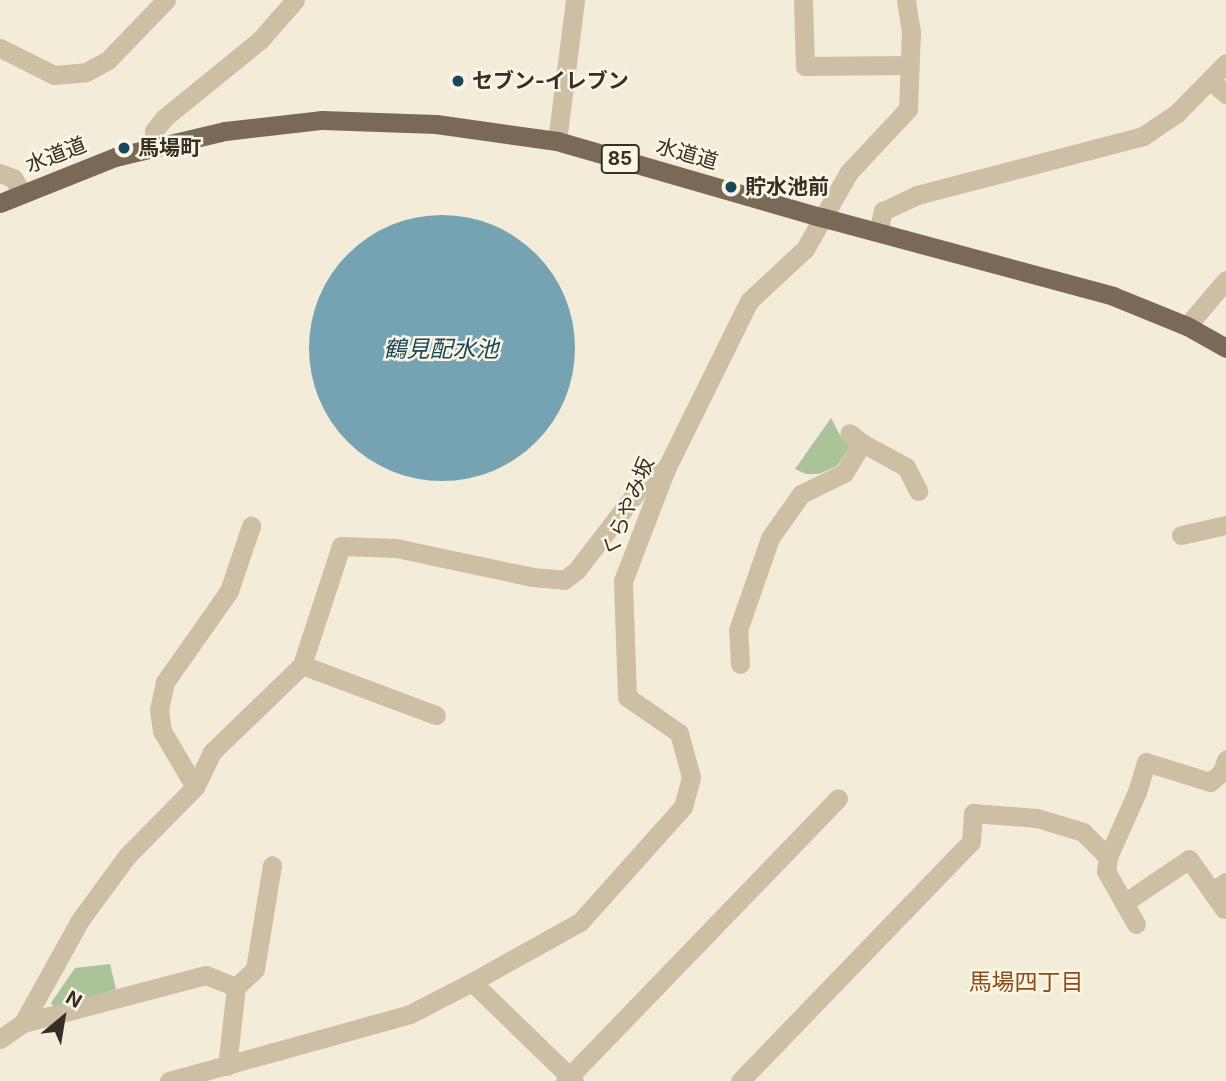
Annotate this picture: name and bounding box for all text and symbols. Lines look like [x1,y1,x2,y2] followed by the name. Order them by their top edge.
[472,68,629,94] place label: セブン-イレブン
[450,73,466,89] marker: セブン-イレブン
[22,132,90,178] street label: 水道道
[653,133,721,175] street label: 水道道
[138,135,201,161] place label: 馬場町
[116,140,132,156] marker: 馬場町
[599,144,641,174] road number: 85
[745,174,829,200] place label: 貯水池前
[723,179,739,195] marker: 貯水池前
[384,335,498,363] water label: 鶴見配水池
[597,454,659,560] street label: くらやみ坂
[969,968,1083,996] district label: 馬場四丁目
[28,983,98,1053] north arrow
[62,986,86,1013] text: N

